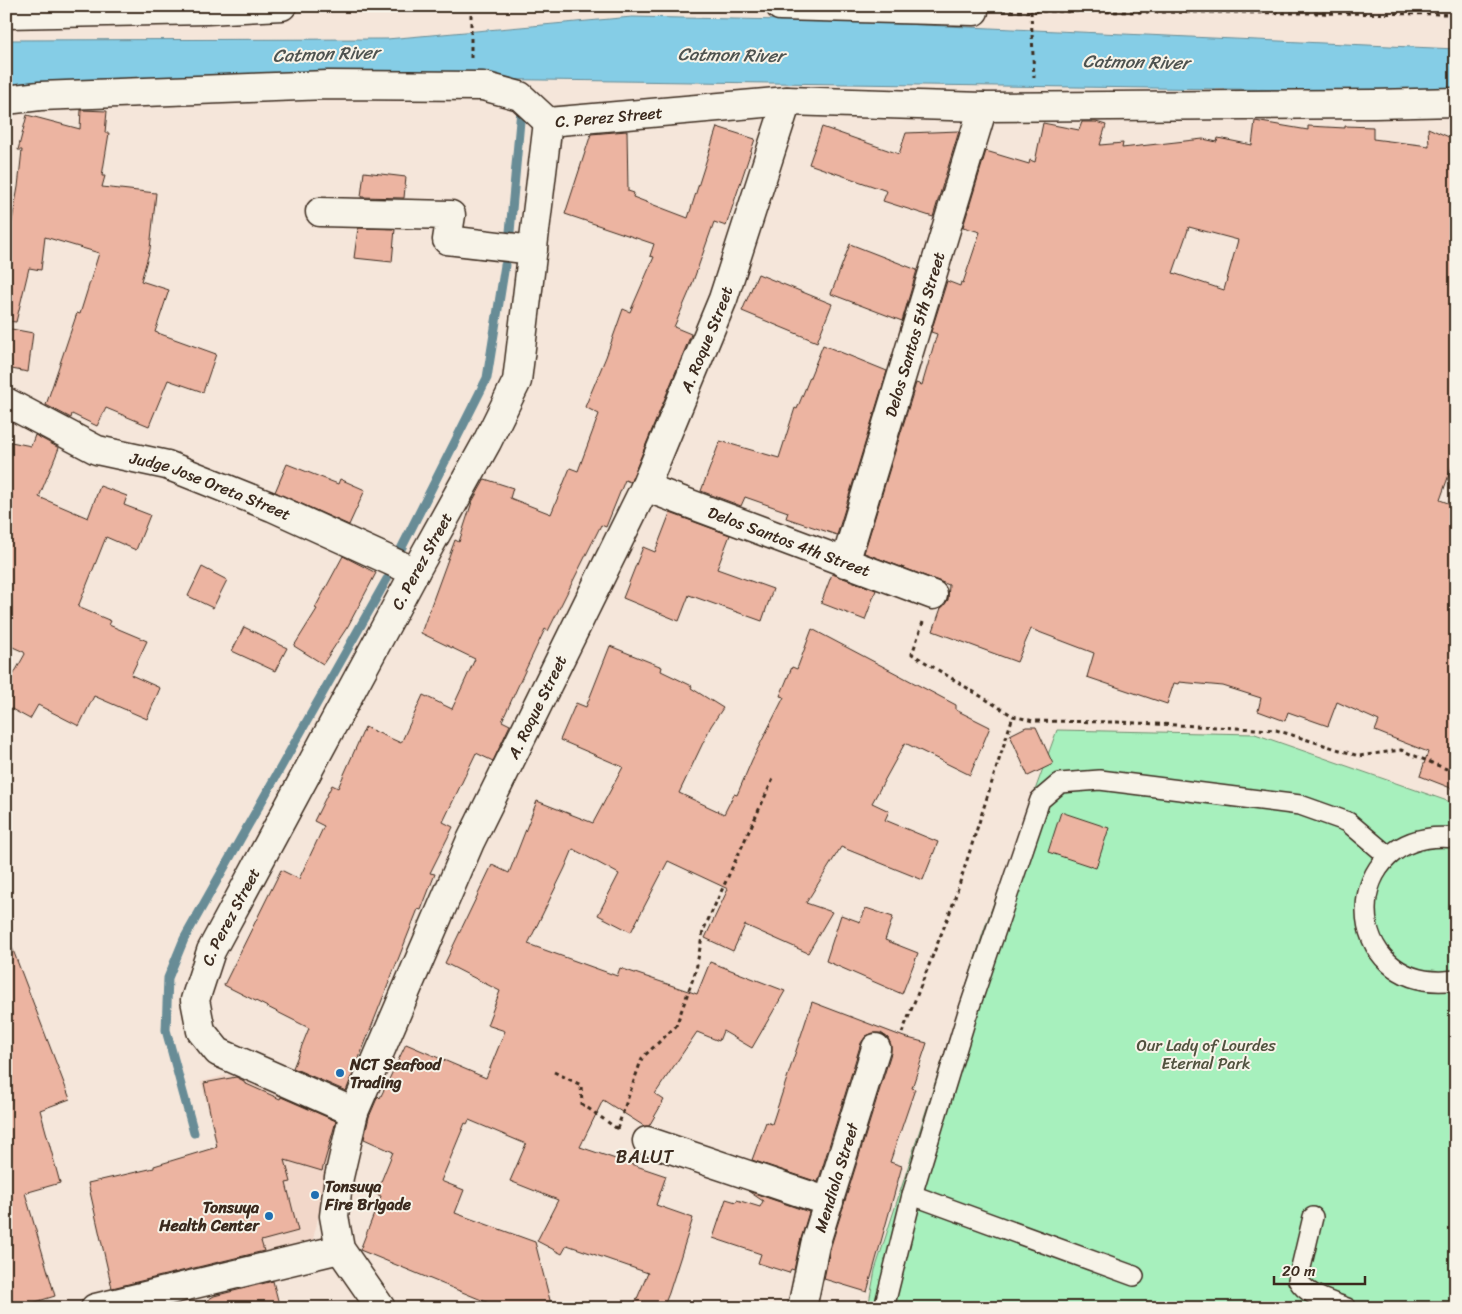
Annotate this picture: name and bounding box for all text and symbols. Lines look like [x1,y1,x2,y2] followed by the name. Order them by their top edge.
[272,36,383,72] water label: Catmon River
[678,38,788,72] water label: Catmon River
[1083,45,1193,79] water label: Catmon River
[554,98,664,136] street label: C. Perez Street
[876,248,953,421] street label: Delos Santos 5th Street
[671,283,741,398] street label: A. Roque Street
[126,443,296,529] street label: Judge Jose Oreta Street
[704,498,874,585] street label: Delos Santos 4th Street
[383,507,460,615] street label: C. Perez Street
[499,650,575,765] street label: A. Roque Street
[193,862,268,970] street label: C. Perez Street
[1136,1031,1276,1078] park label: Our Lady of Lourdes Eternal Park
[349,1050,443,1097] place label: NCT Seafood Trading
[334,1067,346,1079] marker: NCT Seafood Trading
[806,1119,867,1236] street label: Mendiola Street
[616,1141,674,1173] district label: BALUT
[324,1172,412,1219] place label: Tonsuya Fire Brigade
[309,1189,321,1201] marker: Tonsuya Fire Brigade
[158,1193,260,1240] place label: Tonsuya Health Center
[263,1210,275,1222] marker: Tonsuya Health Center
[1274,1254,1366,1286] scale bar
[1282,1258,1316,1284] text: 20 m

